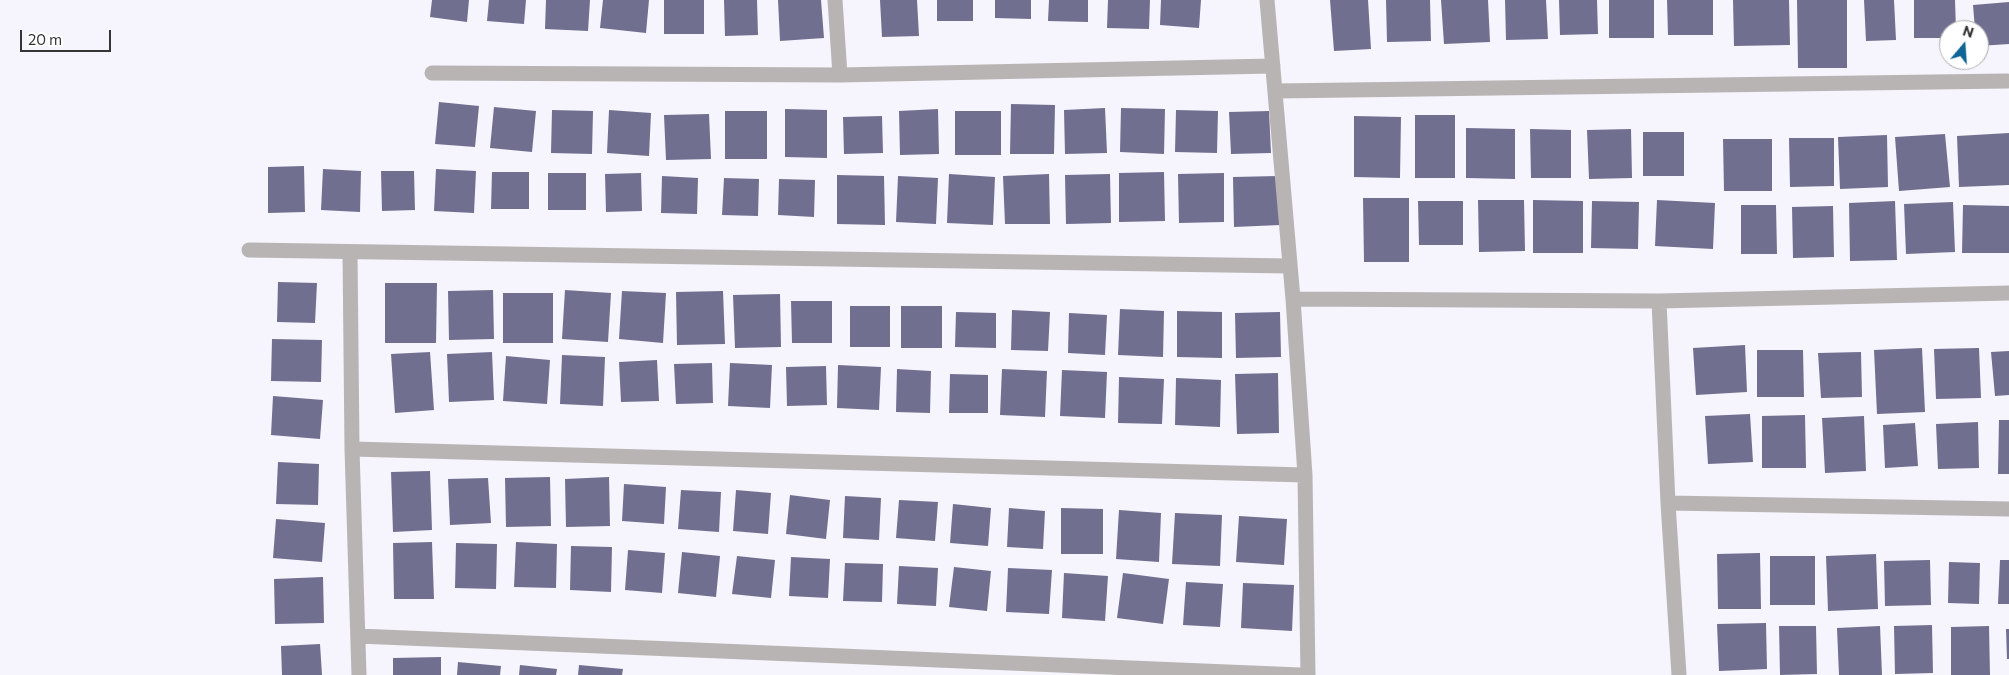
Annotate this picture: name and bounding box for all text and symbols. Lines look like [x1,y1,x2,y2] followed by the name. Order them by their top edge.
[22,20,114,52] scale bar
[1939,20,1989,70] north arrow
[1961,22,1976,41] text: N
[28,30,62,48] text: 20 m

